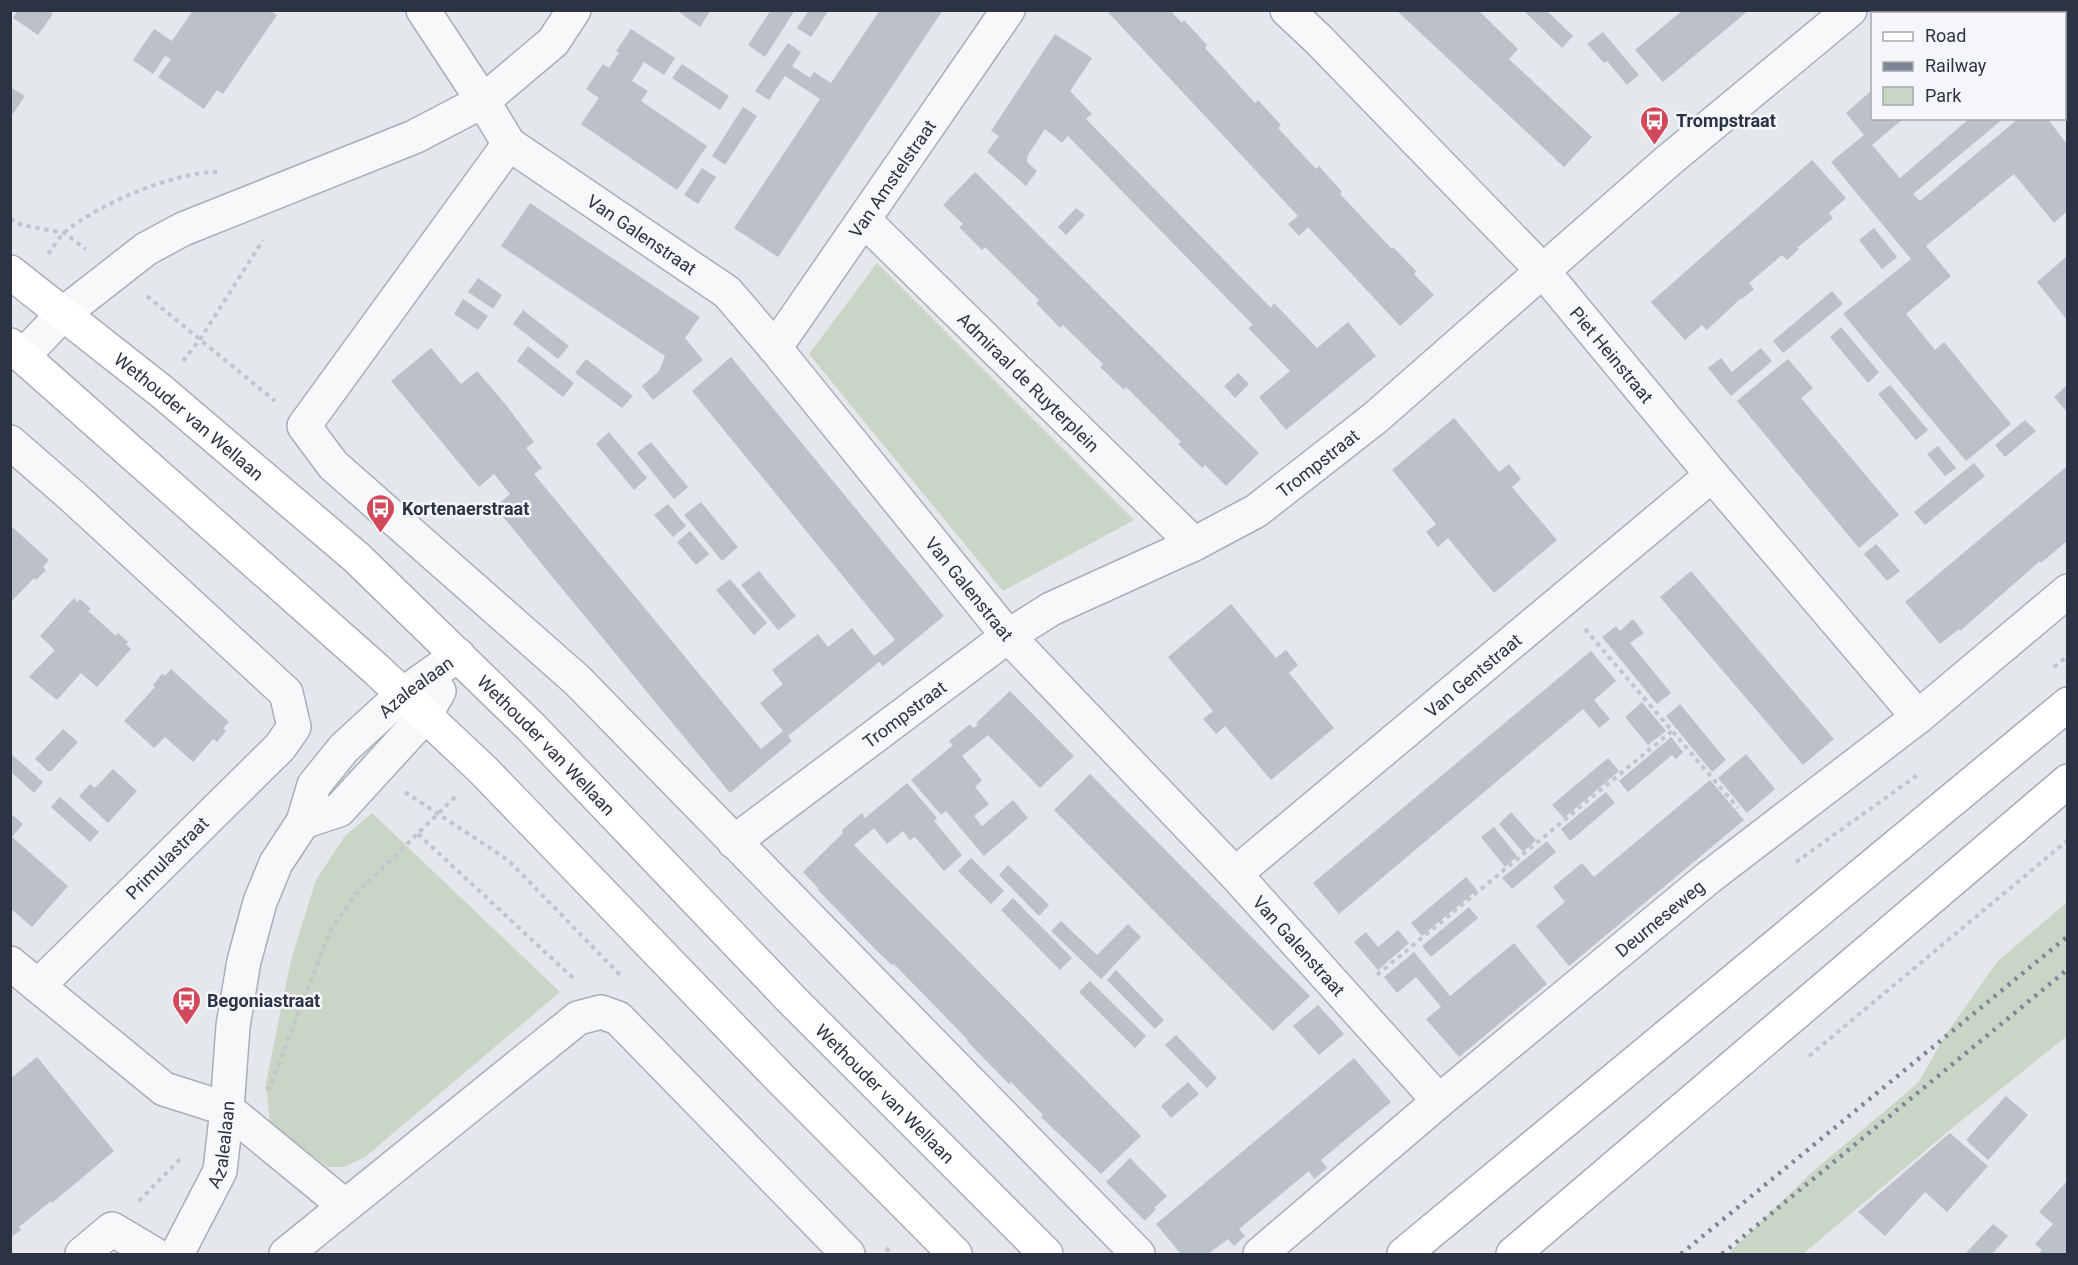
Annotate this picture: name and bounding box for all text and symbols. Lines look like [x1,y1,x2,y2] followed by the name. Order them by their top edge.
[1871,12,2066,120] legend
[1925,25,1966,46] text: Road
[1925,55,1987,76] text: Railway
[1925,85,1962,106] text: Park
[1639,104,1671,146] bus stop icon: Trompstraat
[1676,110,1776,131] place label: Trompstraat
[844,115,940,241] street label: Van Amstelstraat
[583,190,701,279] street label: Van Galenstraat
[1566,302,1658,407] street label: Piet Heinstraat
[954,308,1104,456] street label: Admiraal de Ruyterplein
[110,348,268,484] street label: Wethouder van Wellaan
[1272,424,1363,502] street label: Trompstraat
[365,492,397,534] bus stop icon: Kortenaerstraat
[402,498,529,519] place label: Kortenaerstraat
[921,532,1018,645] street label: Van Galenstraat
[1420,629,1525,721] street label: Van Gentstraat
[374,652,457,722] street label: Azalealaan
[473,670,620,819] street label: Wethouder van Wellaan
[859,676,950,752] street label: Trompstraat
[121,812,213,904] street label: Primulastraat
[1611,875,1708,961] street label: Deurneseweg
[1249,891,1350,1000] street label: Van Galenstraat
[170,984,202,1026] bus stop icon: Begoniastraat
[207,990,320,1011] place label: Begoniastraat
[811,1019,959,1167] street label: Wethouder van Wellaan
[203,1100,238,1191] street label: Azalealaan

